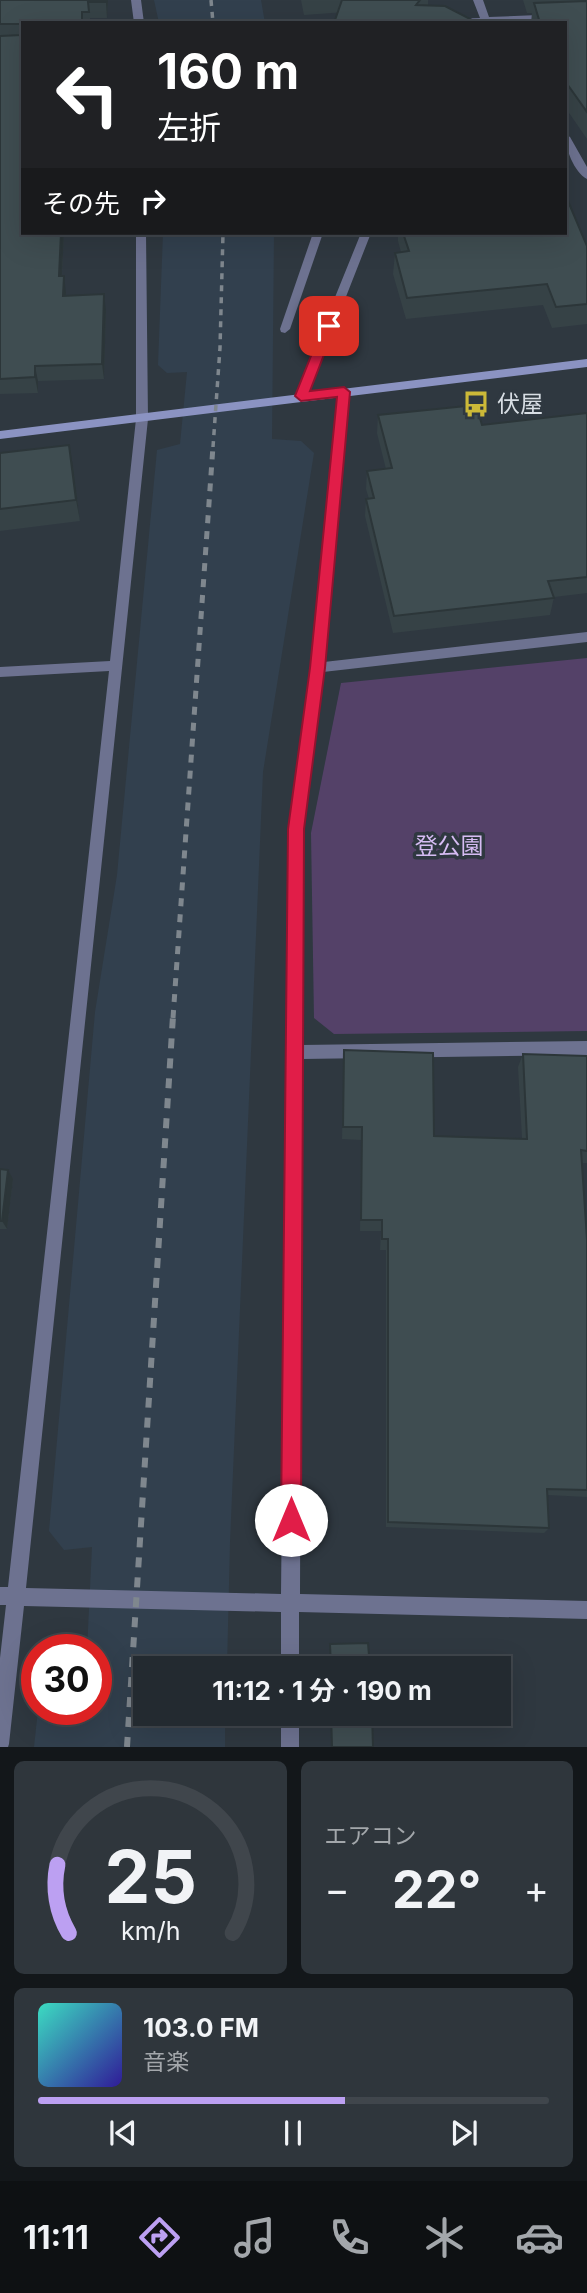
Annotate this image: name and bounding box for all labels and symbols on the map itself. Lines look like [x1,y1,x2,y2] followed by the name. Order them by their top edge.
[299,296,359,356] pin
[461,389,491,419] bus stop icon: 伏屋
[497,390,543,418] place label: 伏屋
[415,832,484,860] park label: 登公園
[254,1483,328,1557] position arrow
[21,1634,112,1725] speed limit sign: 30

